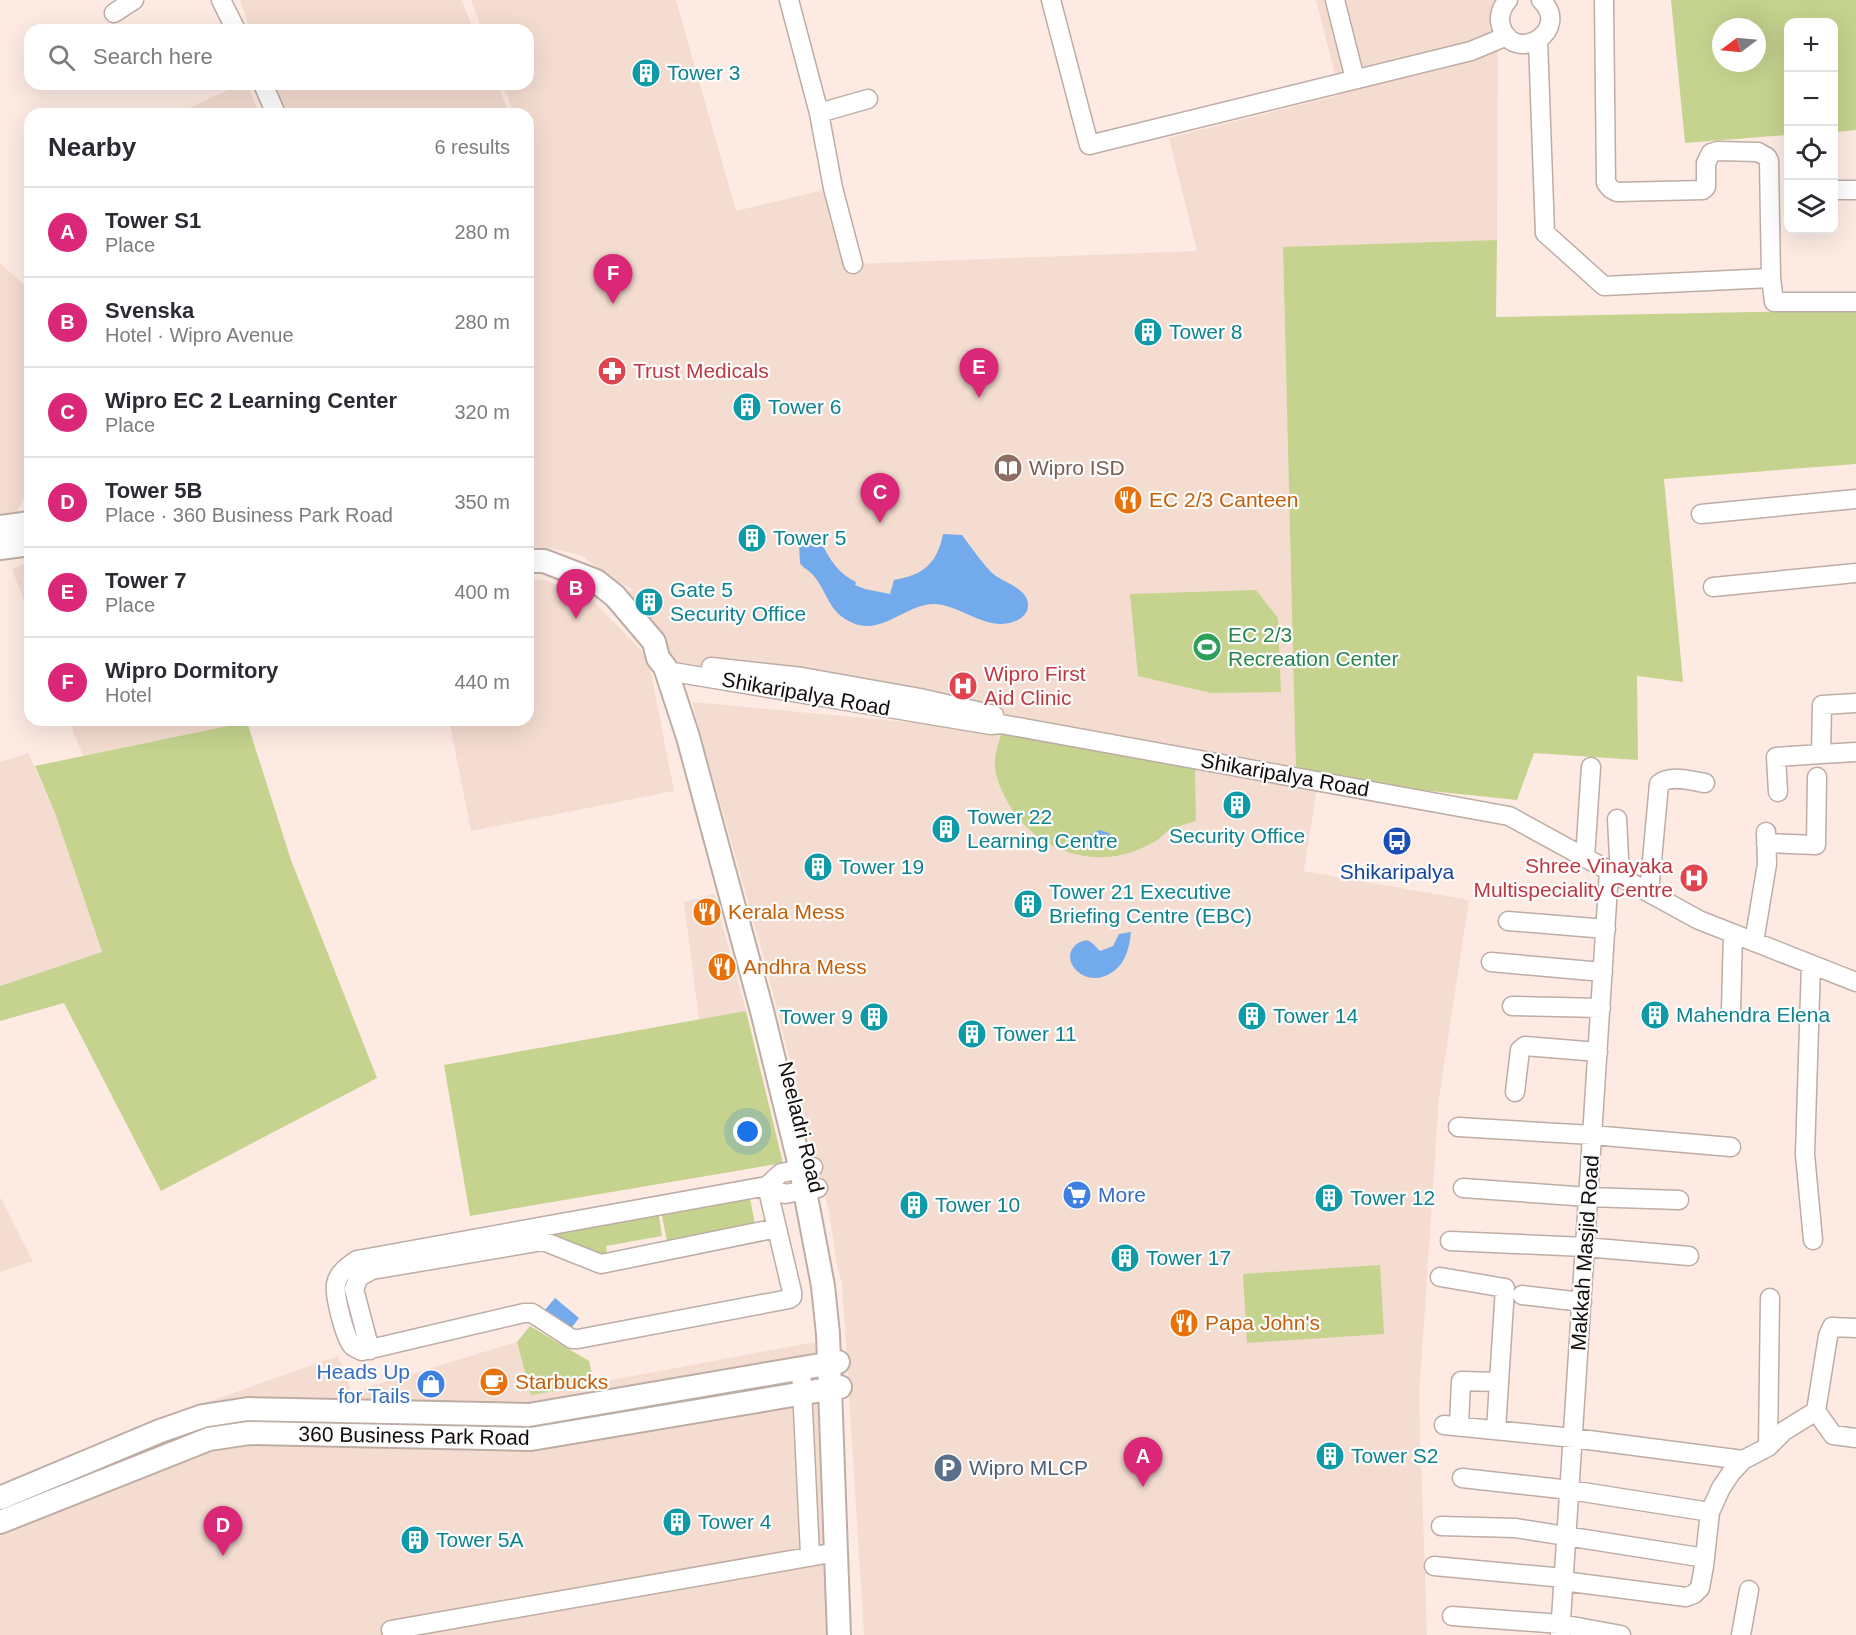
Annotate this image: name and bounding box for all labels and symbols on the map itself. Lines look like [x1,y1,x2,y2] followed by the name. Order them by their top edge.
[1712,18,1766,72] north arrow
[630,57,662,89] building icon: Tower 3
[667,61,741,84] place label: Tower 3
[594,254,632,304] pin: F
[1132,316,1164,348] building icon: Tower 8
[1169,320,1243,343] place label: Tower 8
[960,348,998,398] pin: E
[596,355,628,387] pharmacy icon: Trust Medicals
[633,359,769,382] place label: Trust Medicals
[731,391,763,423] building icon: Tower 6
[768,395,842,418] place label: Tower 6
[992,452,1024,484] library icon: Wipro ISD
[1029,456,1125,479] place label: Wipro ISD
[860,474,900,523] pin: C
[1112,484,1144,516] restaurant icon: EC 2/3 Canteen
[1149,488,1298,511] place label: EC 2/3 Canteen
[736,522,768,554] building icon: Tower 5
[773,526,847,549] place label: Tower 5
[556,570,596,619] pin: B
[670,578,806,625] place label: Gate 5 Security Office
[633,586,665,618] building icon: Gate 5 Security Office
[1228,623,1398,670] place label: EC 2/3 Recreation Center
[1191,631,1223,663] sports icon: EC 2/3 Recreation Center
[984,662,1086,709] place label: Wipro First Aid Clinic
[720,667,892,720] street label: Shikaripalya Road
[947,670,979,702] hospital icon: Wipro First Aid Clinic
[1199,748,1371,801] street label: Shikaripalya Road
[1221,789,1253,821] building icon: Security Office
[967,805,1118,852] place label: Tower 22 Learning Centre
[930,813,962,845] building icon: Tower 22 Learning Centre
[1169,824,1305,847] place label: Security Office
[1381,825,1413,857] bus stop icon: Shikaripalya
[802,851,834,883] building icon: Tower 19
[1473,854,1673,901] place label: Shree Vinayaka Multispeciality Centre
[839,855,924,878] place label: Tower 19
[1340,860,1455,883] place label: Shikaripalya
[1678,862,1710,894] hospital icon: Shree Vinayaka Multispeciality Centre
[1049,880,1252,927] place label: Tower 21 Executive Briefing Centre (EBC)
[1012,888,1044,920] building icon: Tower 21 Executive Briefing Centre (EBC)
[691,896,723,928] restaurant icon: Kerala Mess
[728,900,845,923] place label: Kerala Mess
[706,951,738,983] restaurant icon: Andhra Mess
[743,955,867,978] place label: Andhra Mess
[1639,999,1671,1031] building icon: Mahendra Elena
[1236,1000,1268,1032] building icon: Tower 14
[858,1001,890,1033] building icon: Tower 9
[1676,1003,1830,1026] place label: Mahendra Elena
[1273,1004,1359,1027] place label: Tower 14
[779,1005,853,1028] place label: Tower 9
[956,1018,988,1050] building icon: Tower 11
[993,1022,1077,1045] place label: Tower 11
[774,1059,829,1195] street label: Neeladri Road
[733,1117,762,1146] your location
[1566,1154,1603,1352] street label: Makkah Masjid Road
[1061,1179,1093,1211] supermarket icon: More
[1313,1182,1345,1214] building icon: Tower 12
[1098,1183,1146,1206] place label: More
[1350,1186,1435,1209] place label: Tower 12
[898,1189,930,1221] building icon: Tower 10
[935,1193,1020,1216] place label: Tower 10
[1109,1242,1141,1274] building icon: Tower 17
[1146,1246,1231,1269] place label: Tower 17
[1168,1307,1200,1339] restaurant icon: Papa John's
[1205,1311,1320,1334] place label: Papa John's
[317,1360,410,1407] place label: Heads Up for Tails
[478,1366,510,1398] cafe icon: Starbucks
[415,1368,447,1400] shop icon: Heads Up for Tails
[515,1370,608,1393] place label: Starbucks
[298,1422,530,1449] street label: 360 Business Park Road
[1124,1438,1162,1487] pin: A
[1314,1440,1346,1472] building icon: Tower S2
[1351,1444,1439,1467] place label: Tower S2
[932,1452,964,1484] parking icon: Wipro MLCP
[969,1456,1088,1479] place label: Wipro MLCP
[204,1506,242,1556] pin: D
[661,1506,693,1538] building icon: Tower 4
[698,1510,772,1533] place label: Tower 4
[399,1524,431,1556] building icon: Tower 5A
[436,1528,524,1551] place label: Tower 5A

